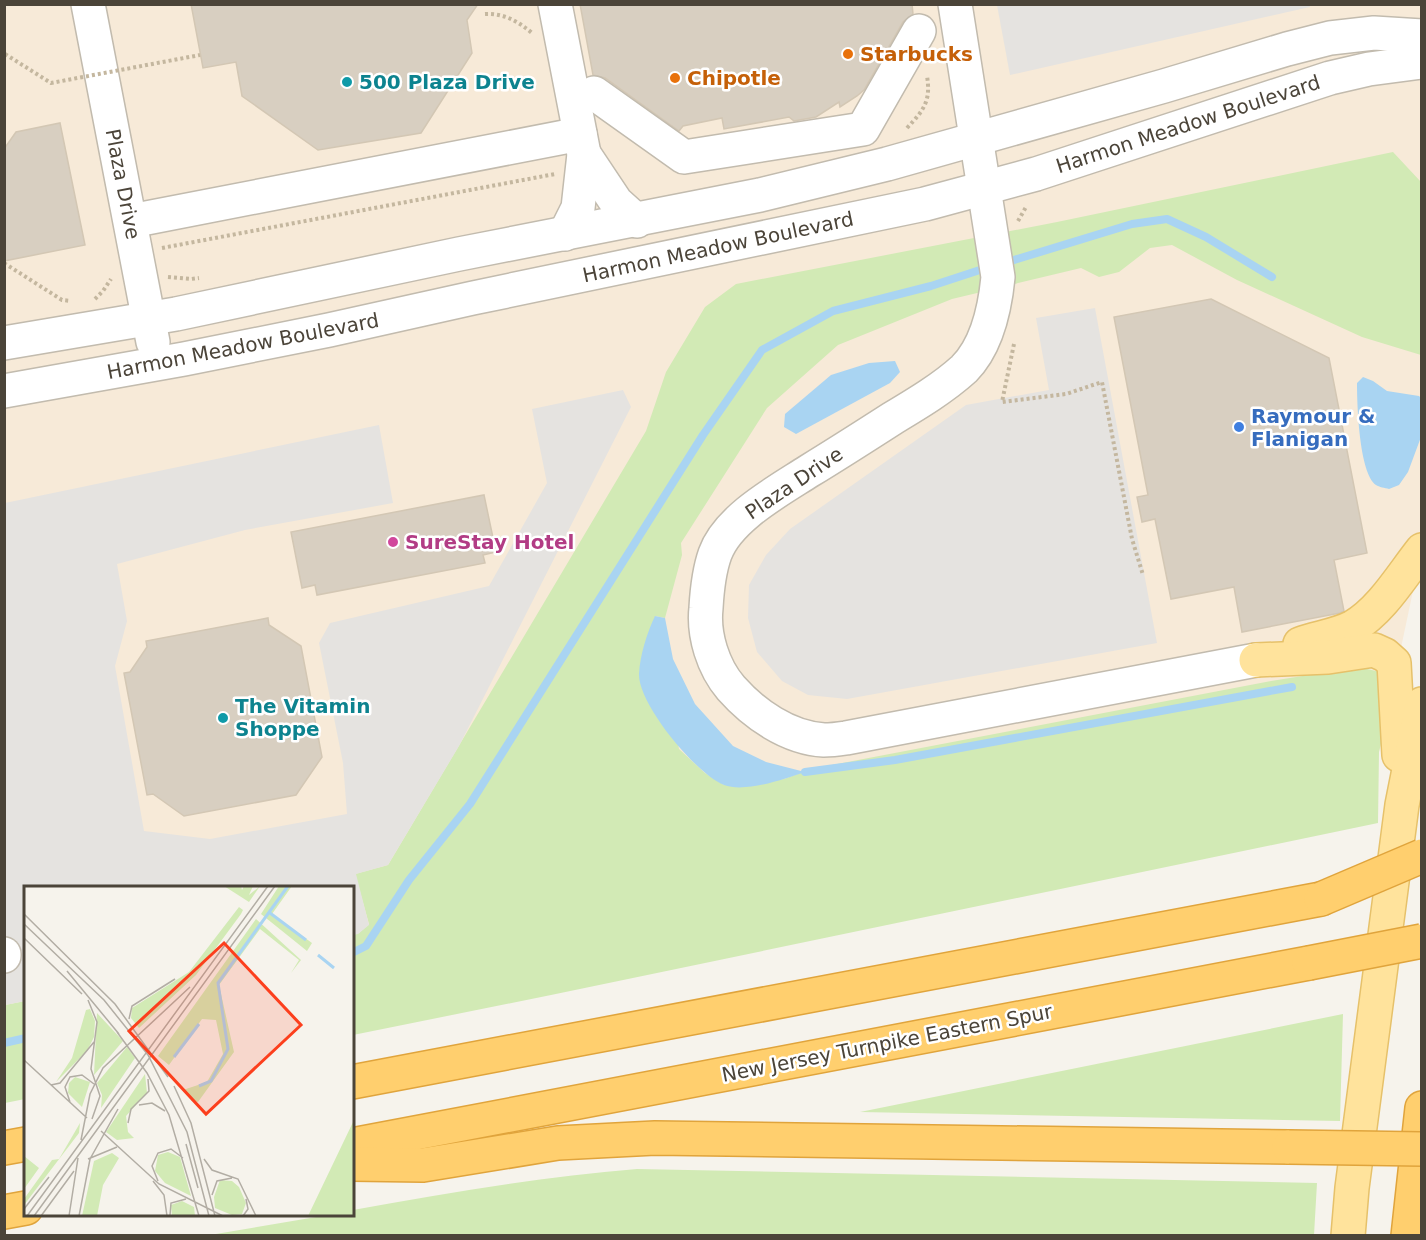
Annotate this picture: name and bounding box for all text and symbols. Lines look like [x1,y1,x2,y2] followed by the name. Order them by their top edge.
[860,42,973,66] place label: Starbucks
[841,47,855,61] marker: Starbucks
[687,66,781,90] place label: Chipotle
[359,70,535,94] place label: 500 Plaza Drive
[1053,70,1323,178] street label: Harmon Meadow Boulevard
[668,71,682,85] marker: Chipotle
[340,75,354,89] marker: 500 Plaza Drive
[101,127,145,241] street label: Plaza Drive
[580,207,856,287] street label: Harmon Meadow Boulevard
[105,308,381,384] street label: Harmon Meadow Boulevard
[1251,404,1375,451] place label: Raymour & Flanigan
[1232,420,1246,434] marker: Raymour & Flanigan
[741,442,847,524] street label: Plaza Drive
[405,530,574,554] place label: SureStay Hotel
[386,535,400,549] marker: SureStay Hotel
[235,694,370,741] place label: The Vitamin Shoppe
[216,711,230,725] marker: The Vitamin Shoppe
[24,886,354,1216] inset map
[720,999,1055,1087] street label: New Jersey Turnpike Eastern Spur

